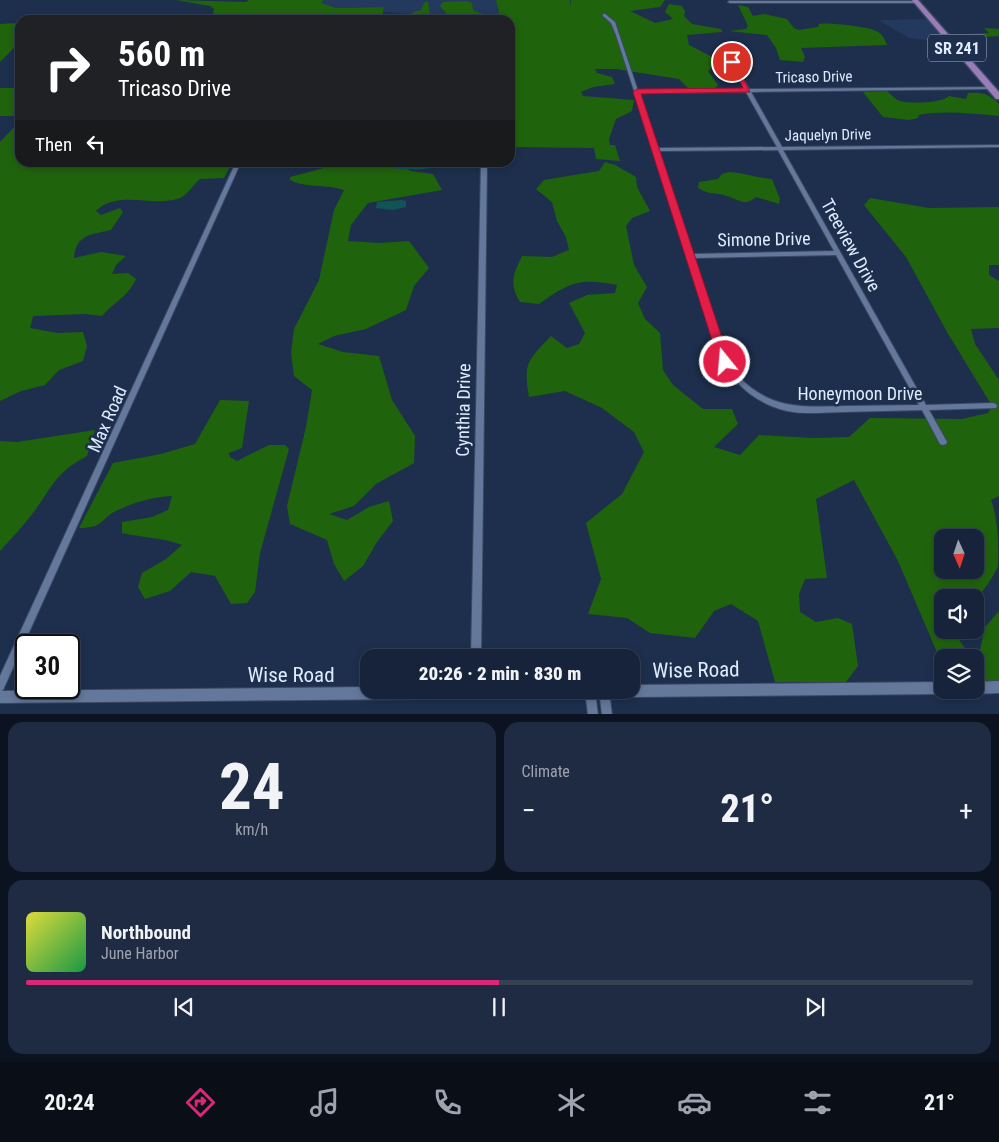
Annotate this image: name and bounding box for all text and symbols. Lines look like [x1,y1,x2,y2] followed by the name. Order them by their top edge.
[118,34,205,75] text: 560 m
[928,34,986,62] road number: SR 241
[35,35,100,100] icon: right
[711,41,753,83] pin
[718,48,746,76] icon: arrive
[775,67,853,87] street label: Tricaso Drive
[118,76,231,101] text: Tricaso Drive
[785,125,871,145] street label: Jaquelyn Drive
[82,130,110,158] icon: left
[35,133,72,156] text: Then
[817,195,885,295] street label: Treeview Drive
[717,228,811,250] street label: Simone Drive
[698,335,750,387] position arrow
[452,363,474,457] street label: Cynthia Drive
[83,383,131,455] street label: Max Road
[797,383,923,404] street label: Honeymoon Drive
[934,529,984,579] north arrow
[934,529,984,699] map controls
[934,589,984,639] button: sound
[15,634,80,699] speed limit sign: 30
[934,649,984,699] button: layers
[652,657,740,683] street label: Wise Road
[419,662,581,685] text: 20:26 · 2 min · 830 m
[247,663,335,687] street label: Wise Road
[219,749,285,825] text: 24
[522,762,570,781] text: Climate
[721,787,774,831] text: 21°
[522,794,536,827] text: −
[959,794,973,827] text: +
[235,820,268,839] text: km/h
[101,921,191,944] text: Northbound
[101,944,179,963] text: June Harbor
[170,993,198,1021] icon: previous
[485,993,513,1021] icon: pause
[801,993,829,1021] icon: next
[183,1085,218,1120] icon: directions
[307,1085,342,1120] icon: music
[430,1085,465,1120] icon: phone
[554,1085,589,1120] icon: climate
[677,1085,712,1120] icon: car
[800,1085,835,1120] icon: filters
[44,1090,95,1115] text: 20:24
[924,1090,955,1115] text: 21°

